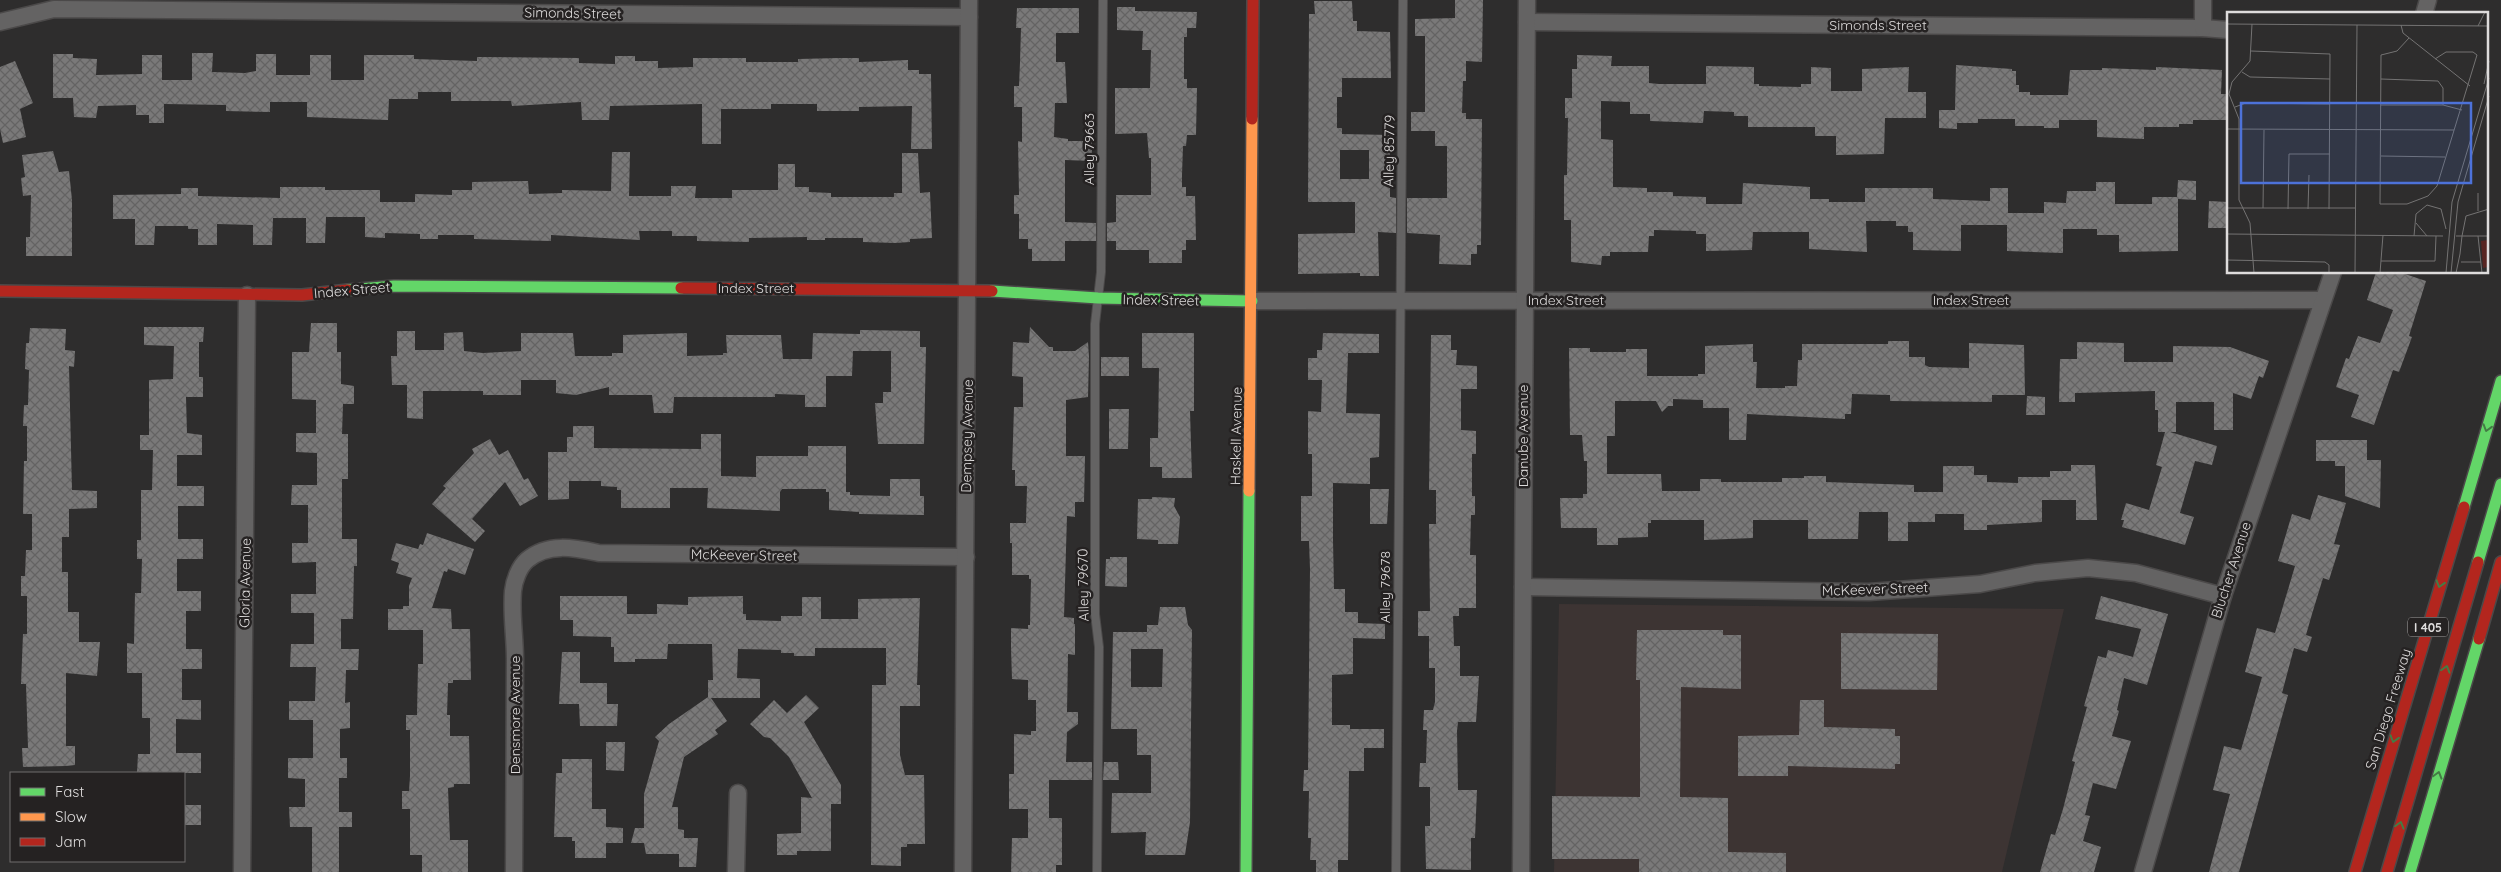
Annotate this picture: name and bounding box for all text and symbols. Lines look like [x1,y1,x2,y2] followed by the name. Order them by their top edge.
[524,3,622,23] street label: Simonds Street
[2227,12,2488,274] inset map
[1829,16,1927,34] street label: Simonds Street
[1080,113,1098,185] street label: Alley 79663
[1379,114,1399,187] street label: Alley 85779
[313,278,391,302] street label: Index Street
[718,279,795,297] street label: Index Street
[1122,290,1200,310] street label: Index Street
[1528,291,1605,309] street label: Index Street
[1933,291,2010,309] street label: Index Street
[957,379,977,493] street label: Dempsey Avenue
[1514,385,1532,487] street label: Danube Avenue
[1226,387,1246,485] street label: Haskell Avenue
[2482,423,2492,431] one-way arrow
[2207,519,2255,621] street label: Blucher Avenue
[235,538,255,628] street label: Gloria Avenue
[691,545,798,565] street label: McKeever Street
[1073,548,1093,622] street label: Alley 79670
[1376,551,1394,623] street label: Alley 79678
[1821,578,1929,600] street label: McKeever Street
[2436,579,2446,587] one-way arrow
[2408,618,2448,636] road number: I 405
[2361,646,2415,772] street label: San Diego Freeway
[506,656,524,774] street label: Densmore Avenue
[2440,666,2450,674] one-way arrow
[2390,735,2400,743] one-way arrow
[2432,771,2442,779] one-way arrow
[10,772,185,862] legend
[55,782,84,801] text: Fast
[55,807,87,826] text: Slow
[2395,821,2405,830] one-way arrow
[55,832,86,851] text: Jam

